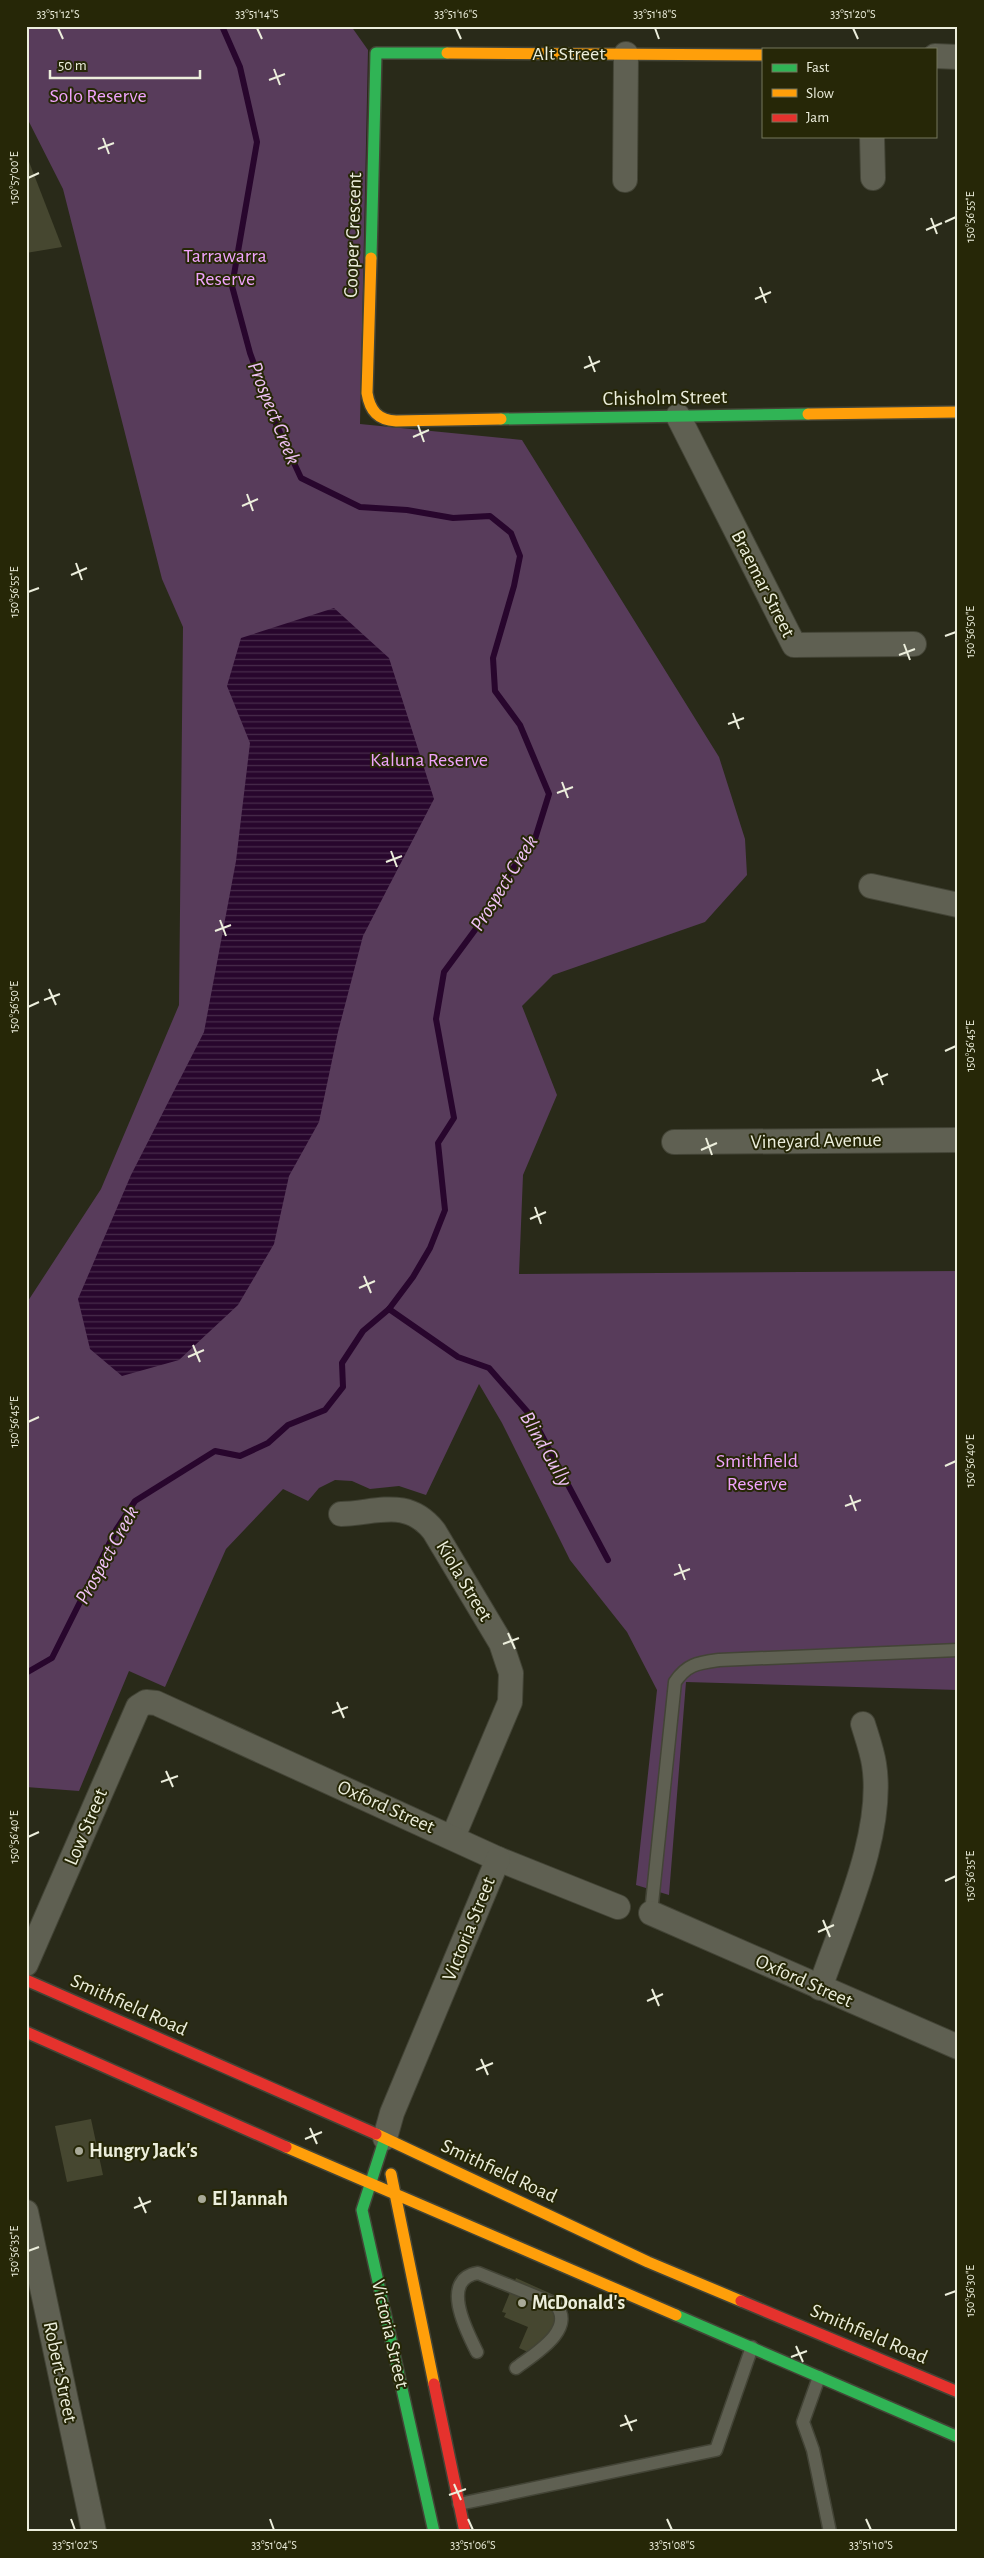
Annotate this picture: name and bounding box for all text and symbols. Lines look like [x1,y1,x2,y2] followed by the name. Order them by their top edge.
[36,8,80,20] text: 33°51'12"S
[235,8,279,20] text: 33°51'14"S
[434,8,478,20] text: 33°51'16"S
[633,8,677,20] text: 33°51'18"S
[830,8,876,20] text: 33°51'20"S
[532,44,606,64] street label: Alt Street
[50,48,200,80] scale bar
[762,48,936,138] legend
[58,58,87,73] text: 50 m
[806,60,830,75] text: Fast
[49,86,147,106] park label: Solo Reserve
[806,86,834,101] text: Slow
[806,110,829,125] text: Jam
[8,151,20,204] text: 150°57'00"E
[341,171,365,298] street label: Cooper Crescent
[964,191,976,242] text: 150°56'55"E
[183,246,267,289] park label: Tarrawarra Reserve
[243,359,304,468] water label: Prospect Creek
[603,387,728,409] street label: Chisholm Street
[728,527,799,641] street label: Braemar Street
[8,566,20,617] text: 150°56'55"E
[964,606,976,658] text: 150°56'50"E
[370,750,488,770] park label: Kaluna Reserve
[466,831,543,935] water label: Prospect Creek
[8,981,20,1033] text: 150°56'50"E
[964,1020,976,1072] text: 150°56'45"E
[750,1130,882,1152] street label: Vineyard Avenue
[8,1396,20,1448] text: 150°56'45"E
[516,1408,576,1491] water label: Blind Gully
[964,1434,976,1487] text: 150°56'40"E
[716,1451,798,1494] park label: Smithfield Reserve
[71,1502,144,1608] water label: Prospect Creek
[432,1537,496,1625] street label: Kiola Street
[334,1777,438,1838] street label: Oxford Street
[61,1785,111,1868] street label: Low Street
[8,1810,20,1863] text: 150°56'40"E
[964,1850,976,1901] text: 150°56'35"E
[439,1873,499,1984] street label: Victoria Street
[752,1951,856,2012] street label: Oxford Street
[68,1970,190,2040] street label: Smithfield Road
[438,2135,560,2207] street label: Smithfield Road
[89,2141,198,2161] place label: Hungry Jack's
[73,2145,85,2157] marker: Hungry Jack's
[212,2189,288,2209] place label: El Jannah
[196,2193,208,2205] marker: El Jannah
[8,2225,20,2276] text: 150°56'35"E
[964,2265,976,2317] text: 150°56'30"E
[368,2278,412,2391] street label: Victoria Street
[532,2293,625,2313] place label: McDonald's
[516,2297,528,2309] marker: McDonald's
[807,2300,931,2368] street label: Smithfield Road
[40,2320,81,2425] street label: Robert Street
[52,2539,98,2551] text: 33°51'02"S
[251,2539,297,2551] text: 33°51'04"S
[450,2539,496,2551] text: 33°51'06"S
[649,2539,695,2551] text: 33°51'08"S
[849,2539,893,2551] text: 33°51'10"S

